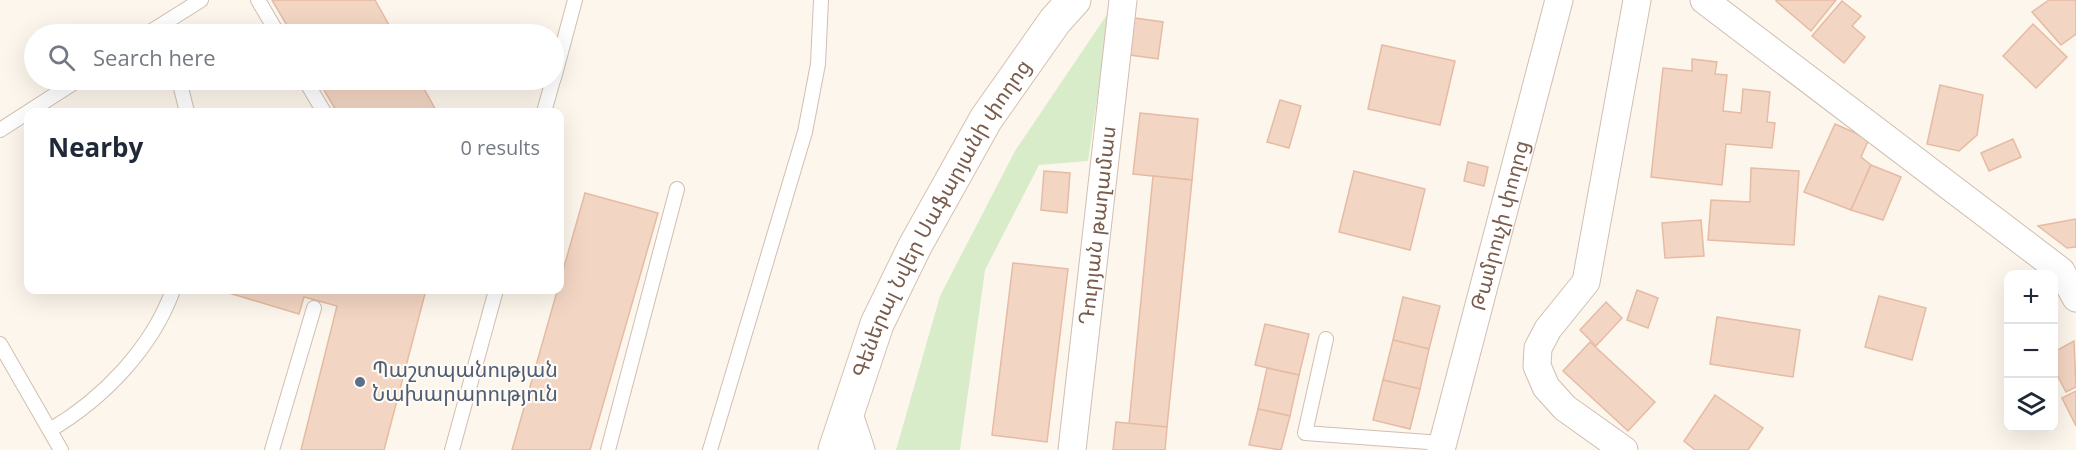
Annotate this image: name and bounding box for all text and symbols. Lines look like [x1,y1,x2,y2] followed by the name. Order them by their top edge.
[24,24,564,90] search box
[45,41,78,74] icon: search
[93,42,216,72] text: Search here
[845,53,1037,381] street label: Գեներալ Նվեր Սաֆարյանի փողոց
[1071,124,1122,326] street label: Դուրյան թաղամաս
[48,129,143,165] text: Nearby
[460,134,540,161] text: 0 results
[1463,137,1535,314] street label: Թամրուչի փողոց
[2004,270,2058,432] map controls
[2004,270,2058,324] button: +
[2004,324,2058,378] button: −
[372,355,558,407] place label: Պաշտպանության Նախարարություն
[353,375,367,389] marker: Պաշտպանության Նախարարություն
[2004,378,2058,432] button: layers

